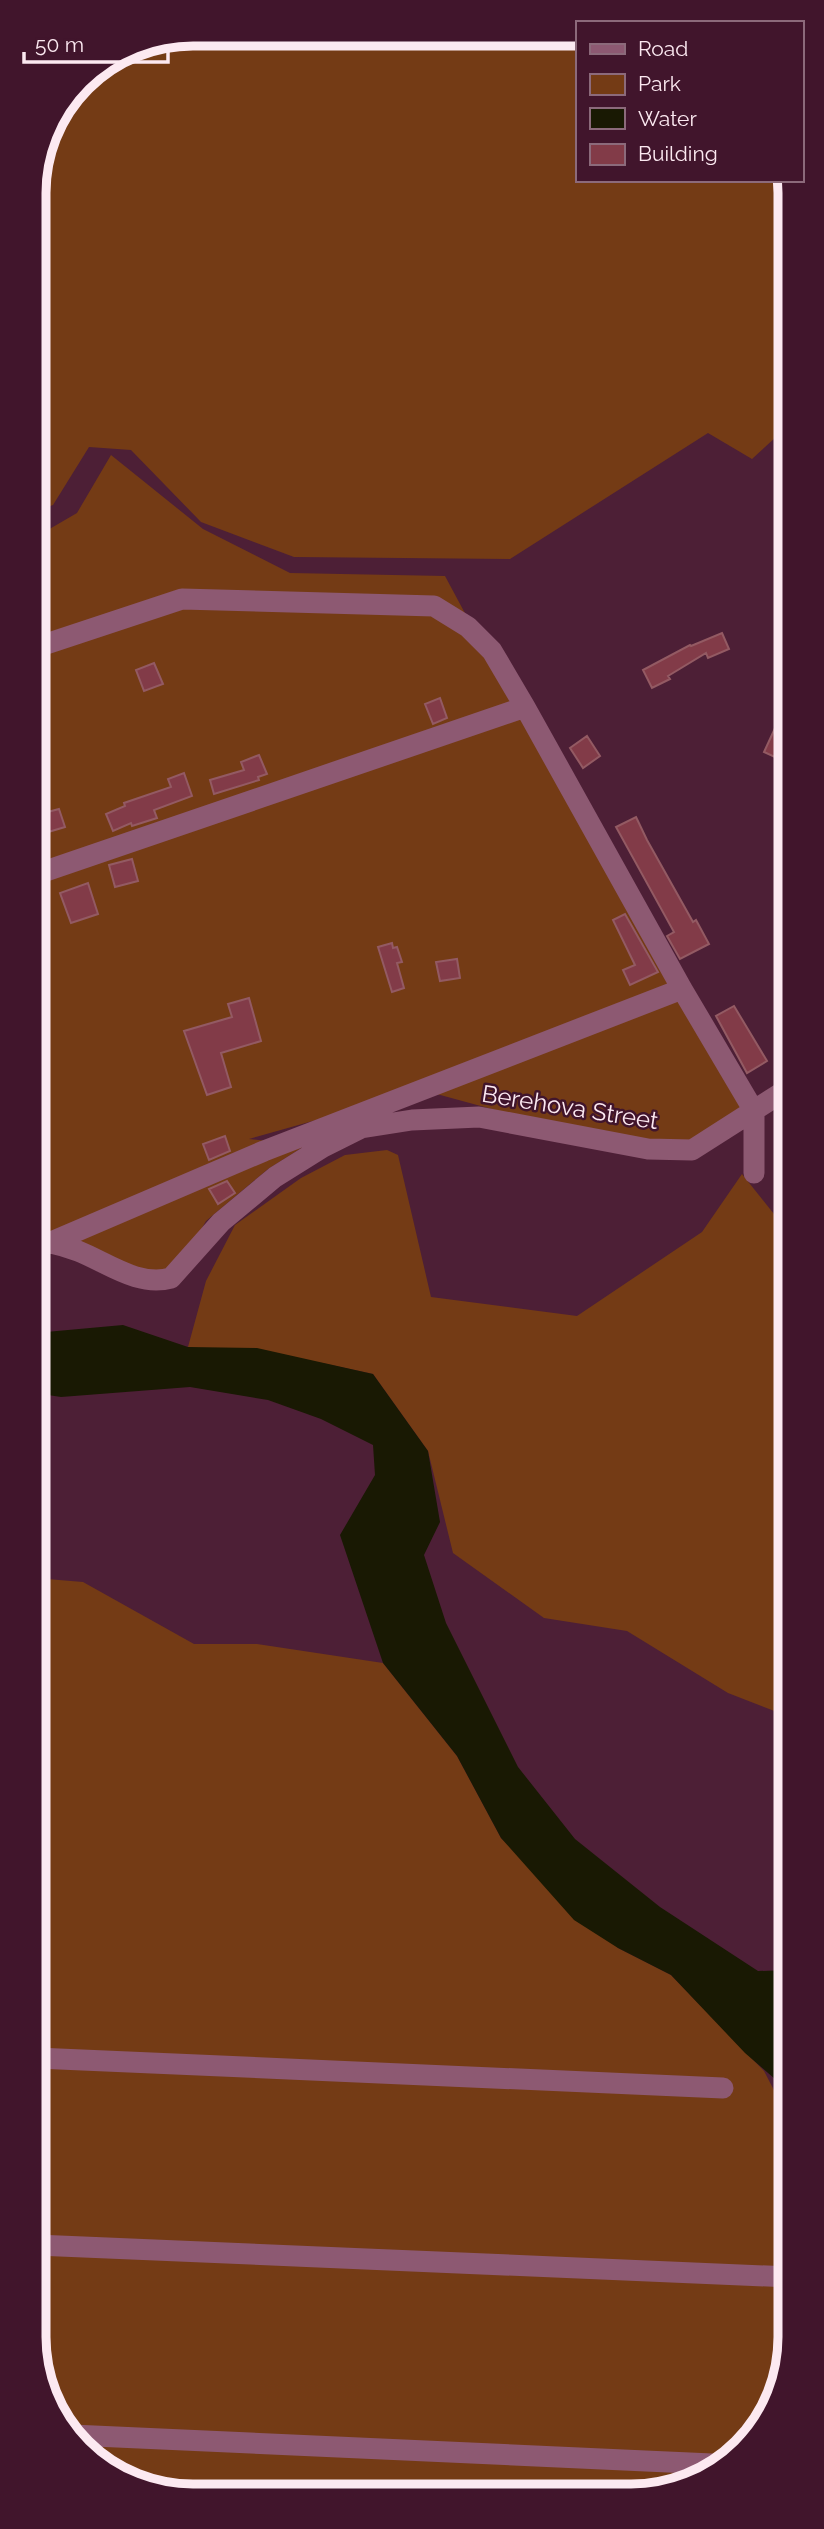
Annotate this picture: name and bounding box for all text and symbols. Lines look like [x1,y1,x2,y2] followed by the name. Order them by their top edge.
[24,21,168,65] scale bar
[576,21,803,182] legend
[35,32,84,57] text: 50 m
[638,36,688,61] text: Road
[638,71,681,96] text: Park
[638,106,697,131] text: Water
[638,141,718,166] text: Building
[480,1079,660,1135] street label: Berehova Street

